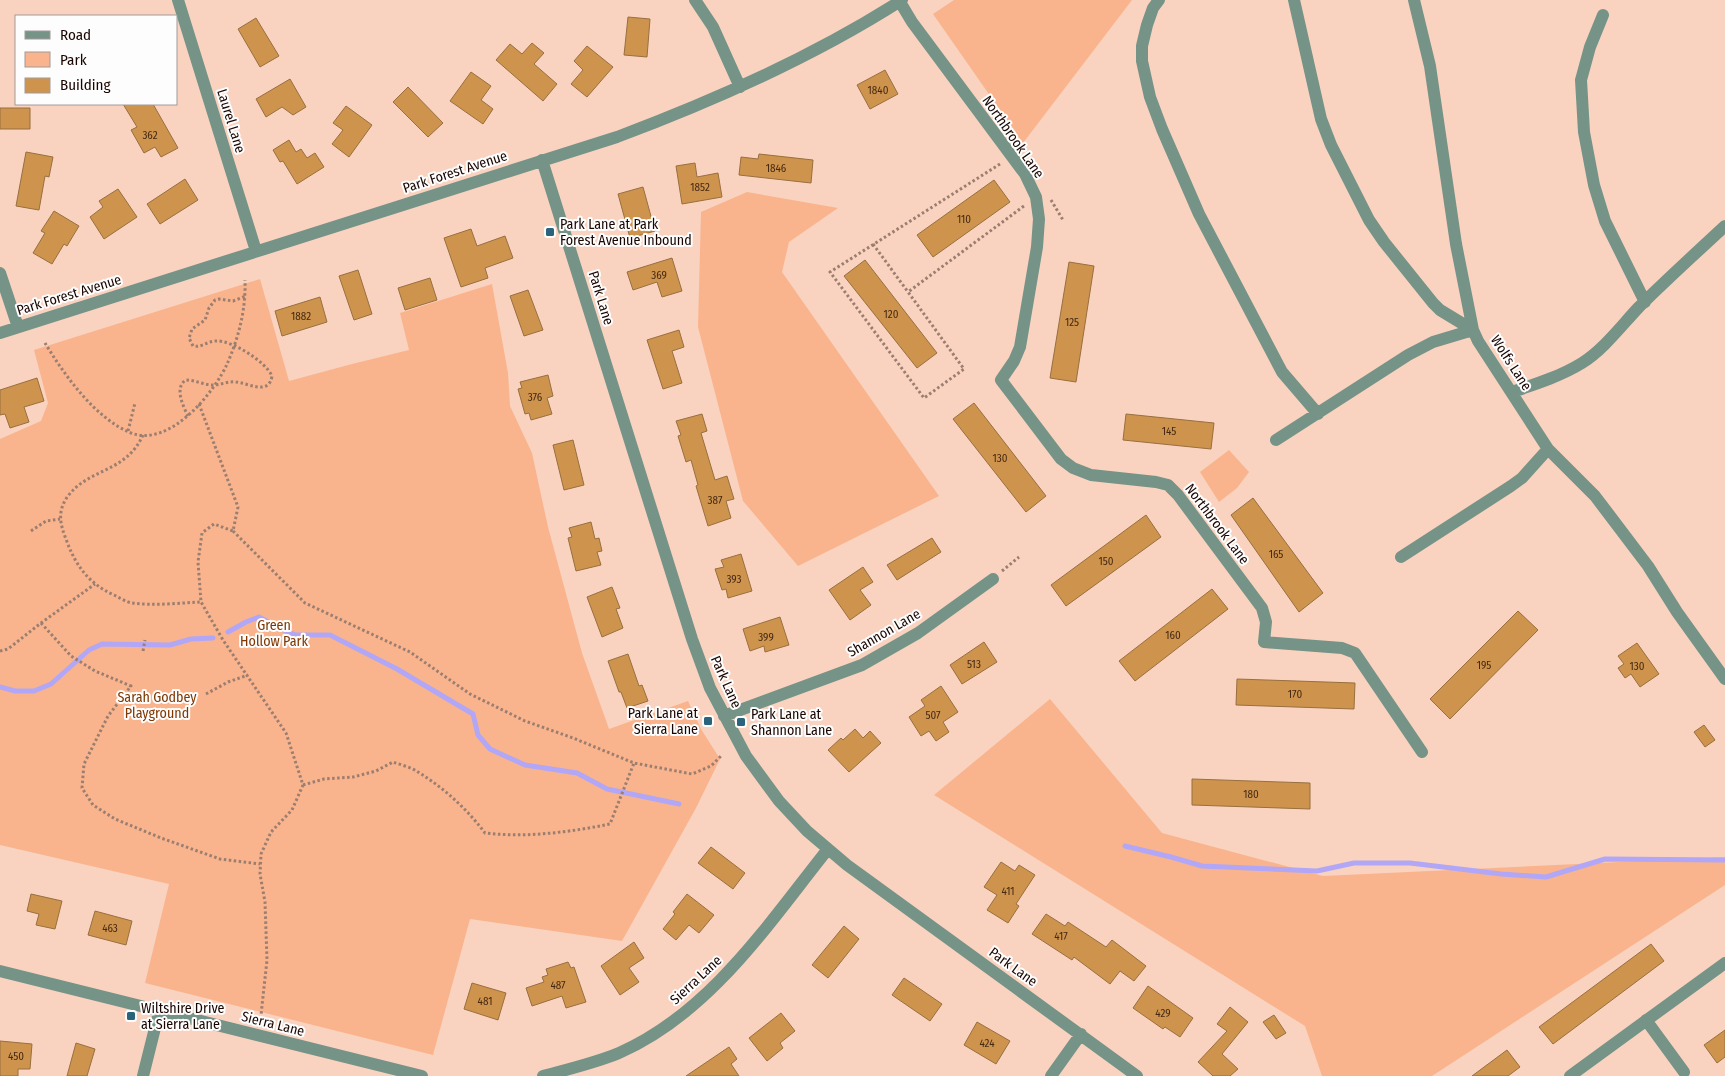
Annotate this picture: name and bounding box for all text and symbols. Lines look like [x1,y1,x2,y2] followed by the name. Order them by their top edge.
[15,15,178,105] legend
[60,26,91,44] text: Road
[60,51,87,69] text: Park
[60,76,111,94] text: Building
[868,84,889,97] house number: 1840
[213,87,249,155] street label: Laurel Lane
[978,93,1048,181] street label: Northbrook Lane
[142,129,158,142] house number: 362
[401,147,509,197] street label: Park Forest Avenue
[766,162,787,175] house number: 1846
[690,181,710,194] house number: 1852
[957,213,971,226] house number: 110
[560,216,692,249] place label: Park Lane at Park Forest Avenue Inbound
[544,226,556,238] marker: Park Lane at Park Forest Avenue Inbound
[585,269,617,327] street label: Park Lane
[651,269,667,282] house number: 369
[15,271,123,319] street label: Park Forest Avenue
[884,308,899,321] house number: 120
[291,310,311,323] house number: 1882
[1065,316,1079,329] house number: 125
[1487,332,1535,394] street label: Wolfs Lane
[528,391,543,404] house number: 376
[1162,425,1176,438] house number: 145
[993,452,1008,465] house number: 130
[1181,480,1253,568] street label: Northbrook Lane
[708,494,723,507] house number: 387
[1269,548,1283,561] house number: 165
[1098,555,1114,568] house number: 150
[727,573,741,586] house number: 393
[845,605,923,661] street label: Shannon Lane
[240,617,308,650] park label: Green Hollow Park
[1165,629,1181,642] house number: 160
[758,631,774,644] house number: 399
[707,653,745,711] street label: Park Lane
[967,658,981,671] house number: 513
[1477,659,1491,672] house number: 195
[1630,660,1645,673] house number: 130
[1288,688,1302,701] house number: 170
[117,689,197,722] park label: Sarah Godbey Playground
[628,705,698,738] place label: Park Lane at Sierra Lane
[751,706,832,739] place label: Park Lane at Shannon Lane
[925,709,941,722] house number: 507
[702,715,714,727] marker: Park Lane at Sierra Lane
[735,716,747,728] marker: Park Lane at Shannon Lane
[1243,788,1259,801] house number: 180
[1001,885,1015,898] house number: 411
[102,922,118,935] house number: 463
[1054,930,1068,943] house number: 417
[986,944,1040,990] street label: Park Lane
[667,952,725,1008] street label: Sierra Lane
[550,979,566,992] house number: 487
[478,995,492,1008] house number: 481
[141,1000,225,1033] place label: Wiltshire Drive at Sierra Lane
[1155,1007,1171,1020] house number: 429
[240,1008,306,1040] street label: Sierra Lane
[125,1010,137,1022] marker: Wiltshire Drive at Sierra Lane
[979,1037,995,1050] house number: 424
[8,1050,24,1063] house number: 450

